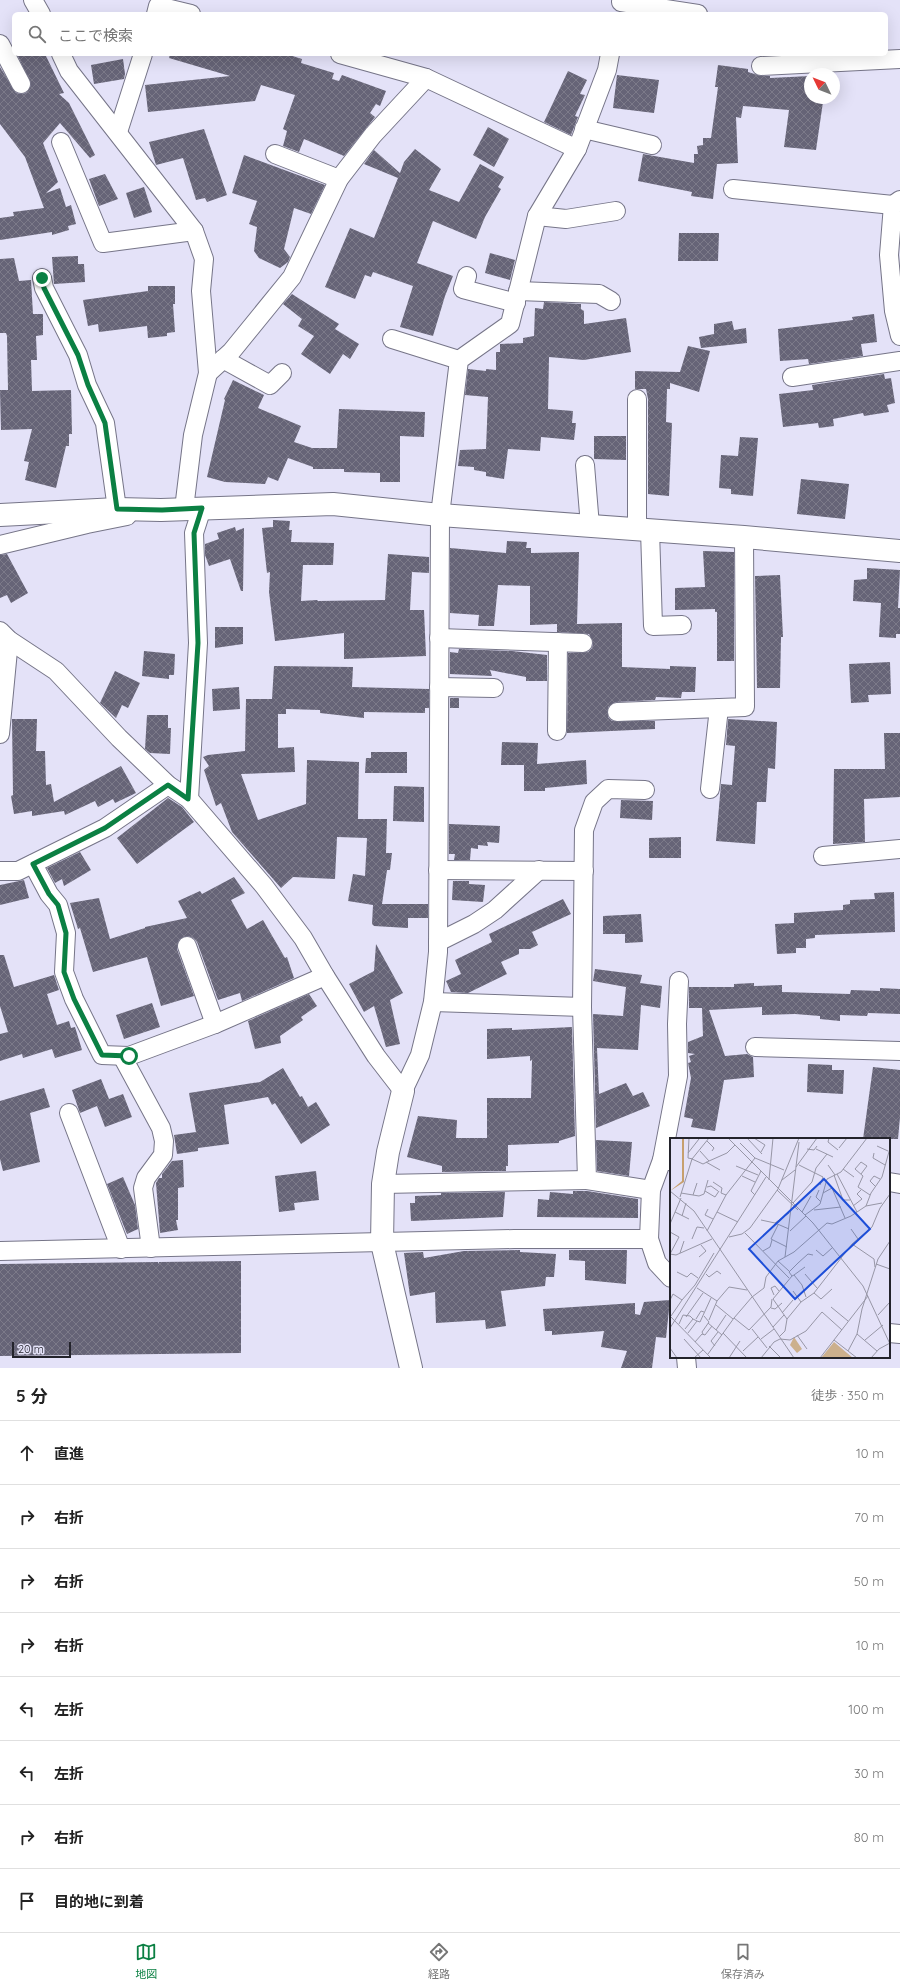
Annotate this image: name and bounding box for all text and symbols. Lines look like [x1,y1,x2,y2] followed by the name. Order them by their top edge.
[12,12,888,56] search box
[26,23,48,45] icon: search
[58,26,133,45] text: ここで検索
[804,68,840,104] north arrow
[33,269,51,287] route end
[120,1047,138,1065] route start
[670,1138,890,1358] inset map
[12,1340,71,1359] scale bar
[18,1342,44,1356] text: 20 m
[16,1385,48,1406] text: 5 分
[811,1387,884,1403] text: 徒歩 · 350 m
[16,1442,38,1464] icon: ahead
[54,1444,84,1463] text: 直進
[856,1445,884,1461] text: 10 m
[16,1506,38,1528] icon: right
[54,1508,84,1527] text: 右折
[854,1509,884,1525] text: 70 m
[16,1570,38,1592] icon: right
[54,1572,84,1591] text: 右折
[854,1573,884,1589] text: 50 m
[16,1634,38,1656] icon: right
[54,1636,84,1655] text: 右折
[856,1637,884,1653] text: 10 m
[16,1698,38,1720] icon: left
[54,1700,84,1719] text: 左折
[848,1701,884,1717] text: 100 m
[16,1762,38,1784] icon: left
[54,1764,84,1783] text: 左折
[854,1765,884,1781] text: 30 m
[16,1826,38,1848] icon: right
[54,1828,84,1847] text: 右折
[854,1829,884,1845] text: 80 m
[16,1890,38,1912] icon: arrive
[54,1892,144,1911] text: 目的地に到着
[135,1941,157,1981] tab: 地図
[428,1941,450,1981] tab: 経路
[721,1941,765,1981] tab: 保存済み

